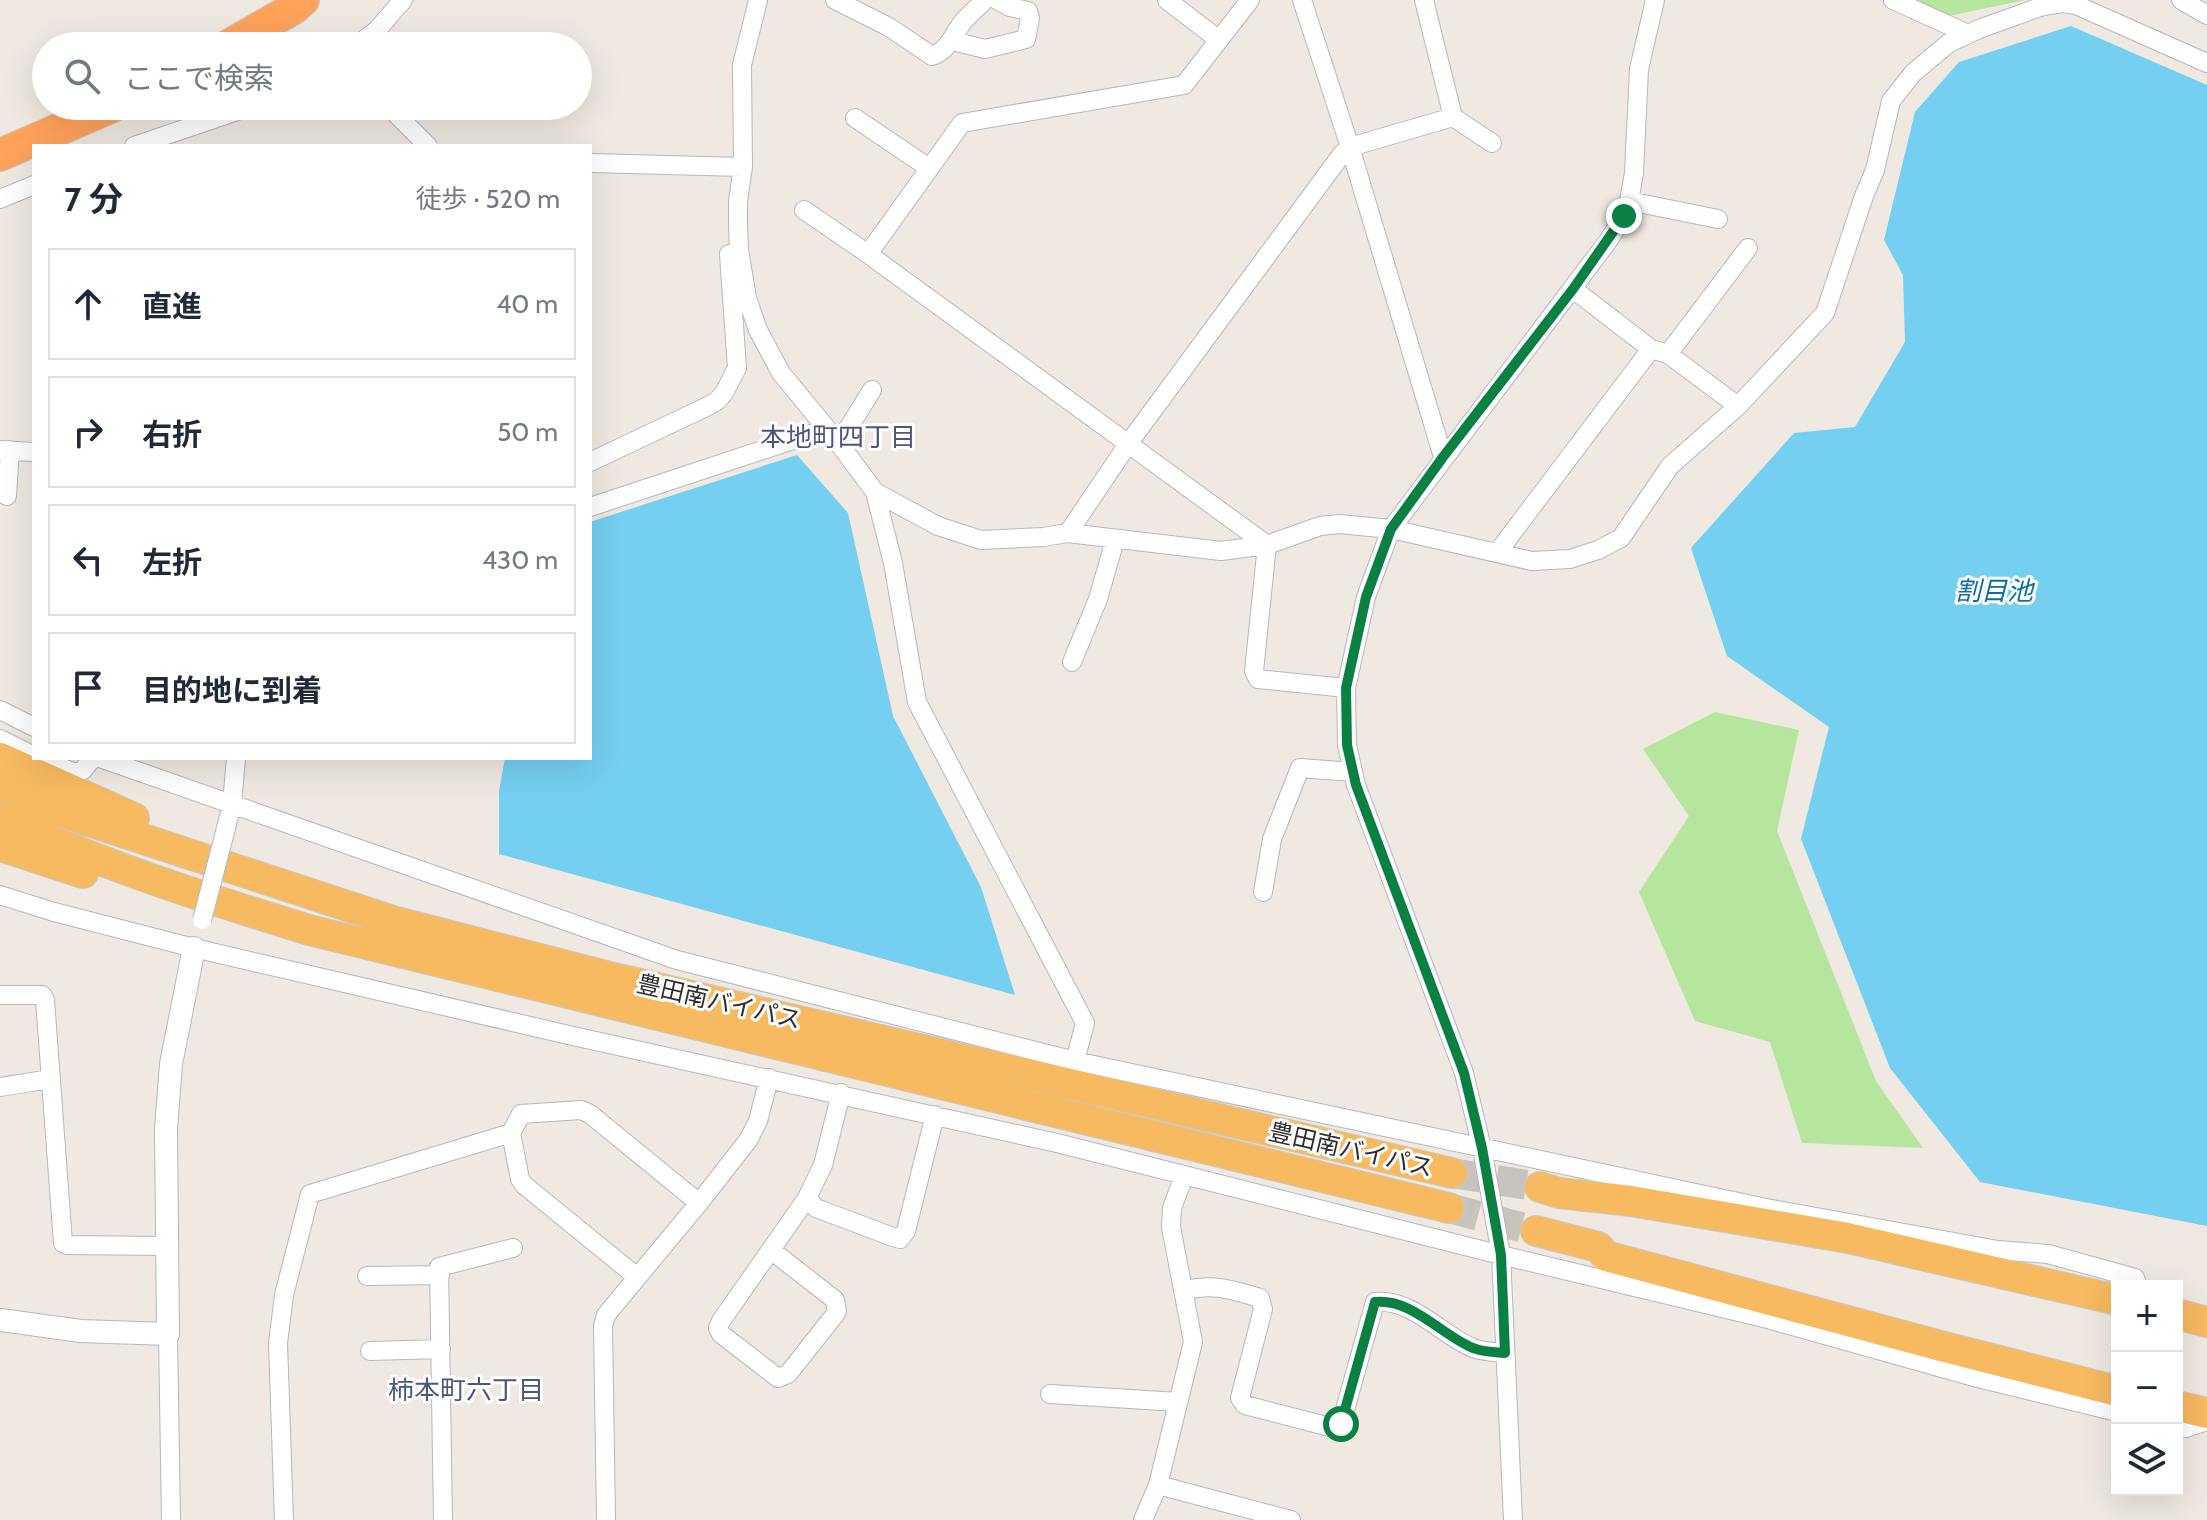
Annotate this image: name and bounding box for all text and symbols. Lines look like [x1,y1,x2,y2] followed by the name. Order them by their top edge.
[32,32,592,120] search box
[60,54,104,98] icon: search
[124,60,274,97] text: ここで検索
[64,178,123,220] text: 7 分
[416,183,560,215] text: 徒歩 · 520 m
[1606,198,1642,234] route end
[66,282,110,326] icon: ahead
[142,288,202,325] text: 直進
[496,288,558,320] text: 40 m
[66,410,110,454] icon: right
[142,416,202,453] text: 右折
[497,416,558,448] text: 50 m
[760,421,916,453] district label: 本地町四丁目
[66,538,110,582] icon: left
[142,544,202,581] text: 左折
[482,544,558,576] text: 430 m
[1955,575,2036,607] water label: 割目池
[66,666,110,710] icon: arrive
[142,672,322,709] text: 目的地に到着
[634,969,804,1034] street label: 豊田南バイパス
[1266,1117,1436,1182] street label: 豊田南バイパス
[2111,1280,2183,1496] map controls
[2111,1280,2183,1352] button: +
[2111,1352,2183,1424] button: −
[388,1374,544,1406] district label: 柿本町六丁目
[1323,1406,1359,1442] route start
[2111,1424,2183,1496] button: layers

